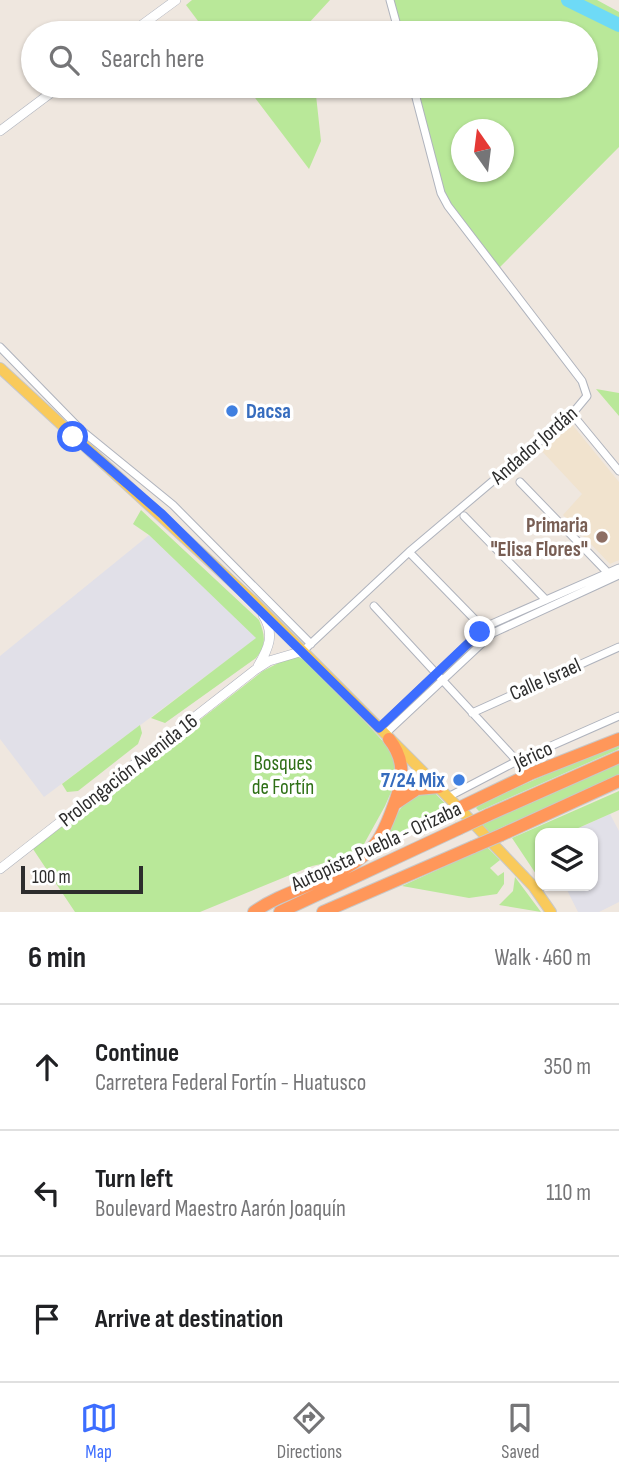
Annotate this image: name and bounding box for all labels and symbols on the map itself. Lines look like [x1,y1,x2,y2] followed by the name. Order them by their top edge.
[451,119,514,182] north arrow
[246,399,291,424] place label: Dacsa
[485,401,583,490] street label: Andador Jordán
[224,403,240,419] marker: Dacsa
[57,421,88,452] route start
[490,513,588,562] place label: Primaria "Elisa Flores"
[594,529,610,545] marker: Primaria "Elisa Flores"
[464,616,495,647] route end
[506,653,585,706] street label: Calle Israel
[54,708,203,832] street label: Prolongación Avenida 16
[509,736,556,776] street label: Jérico
[252,751,314,800] park label: Bosques de Fortín
[381,768,445,793] place label: 7/24 Mix
[451,772,467,788] marker: 7/24 Mix
[286,796,465,897] street label: Autopista Puebla - Orizaba
[21,863,144,895] scale bar

